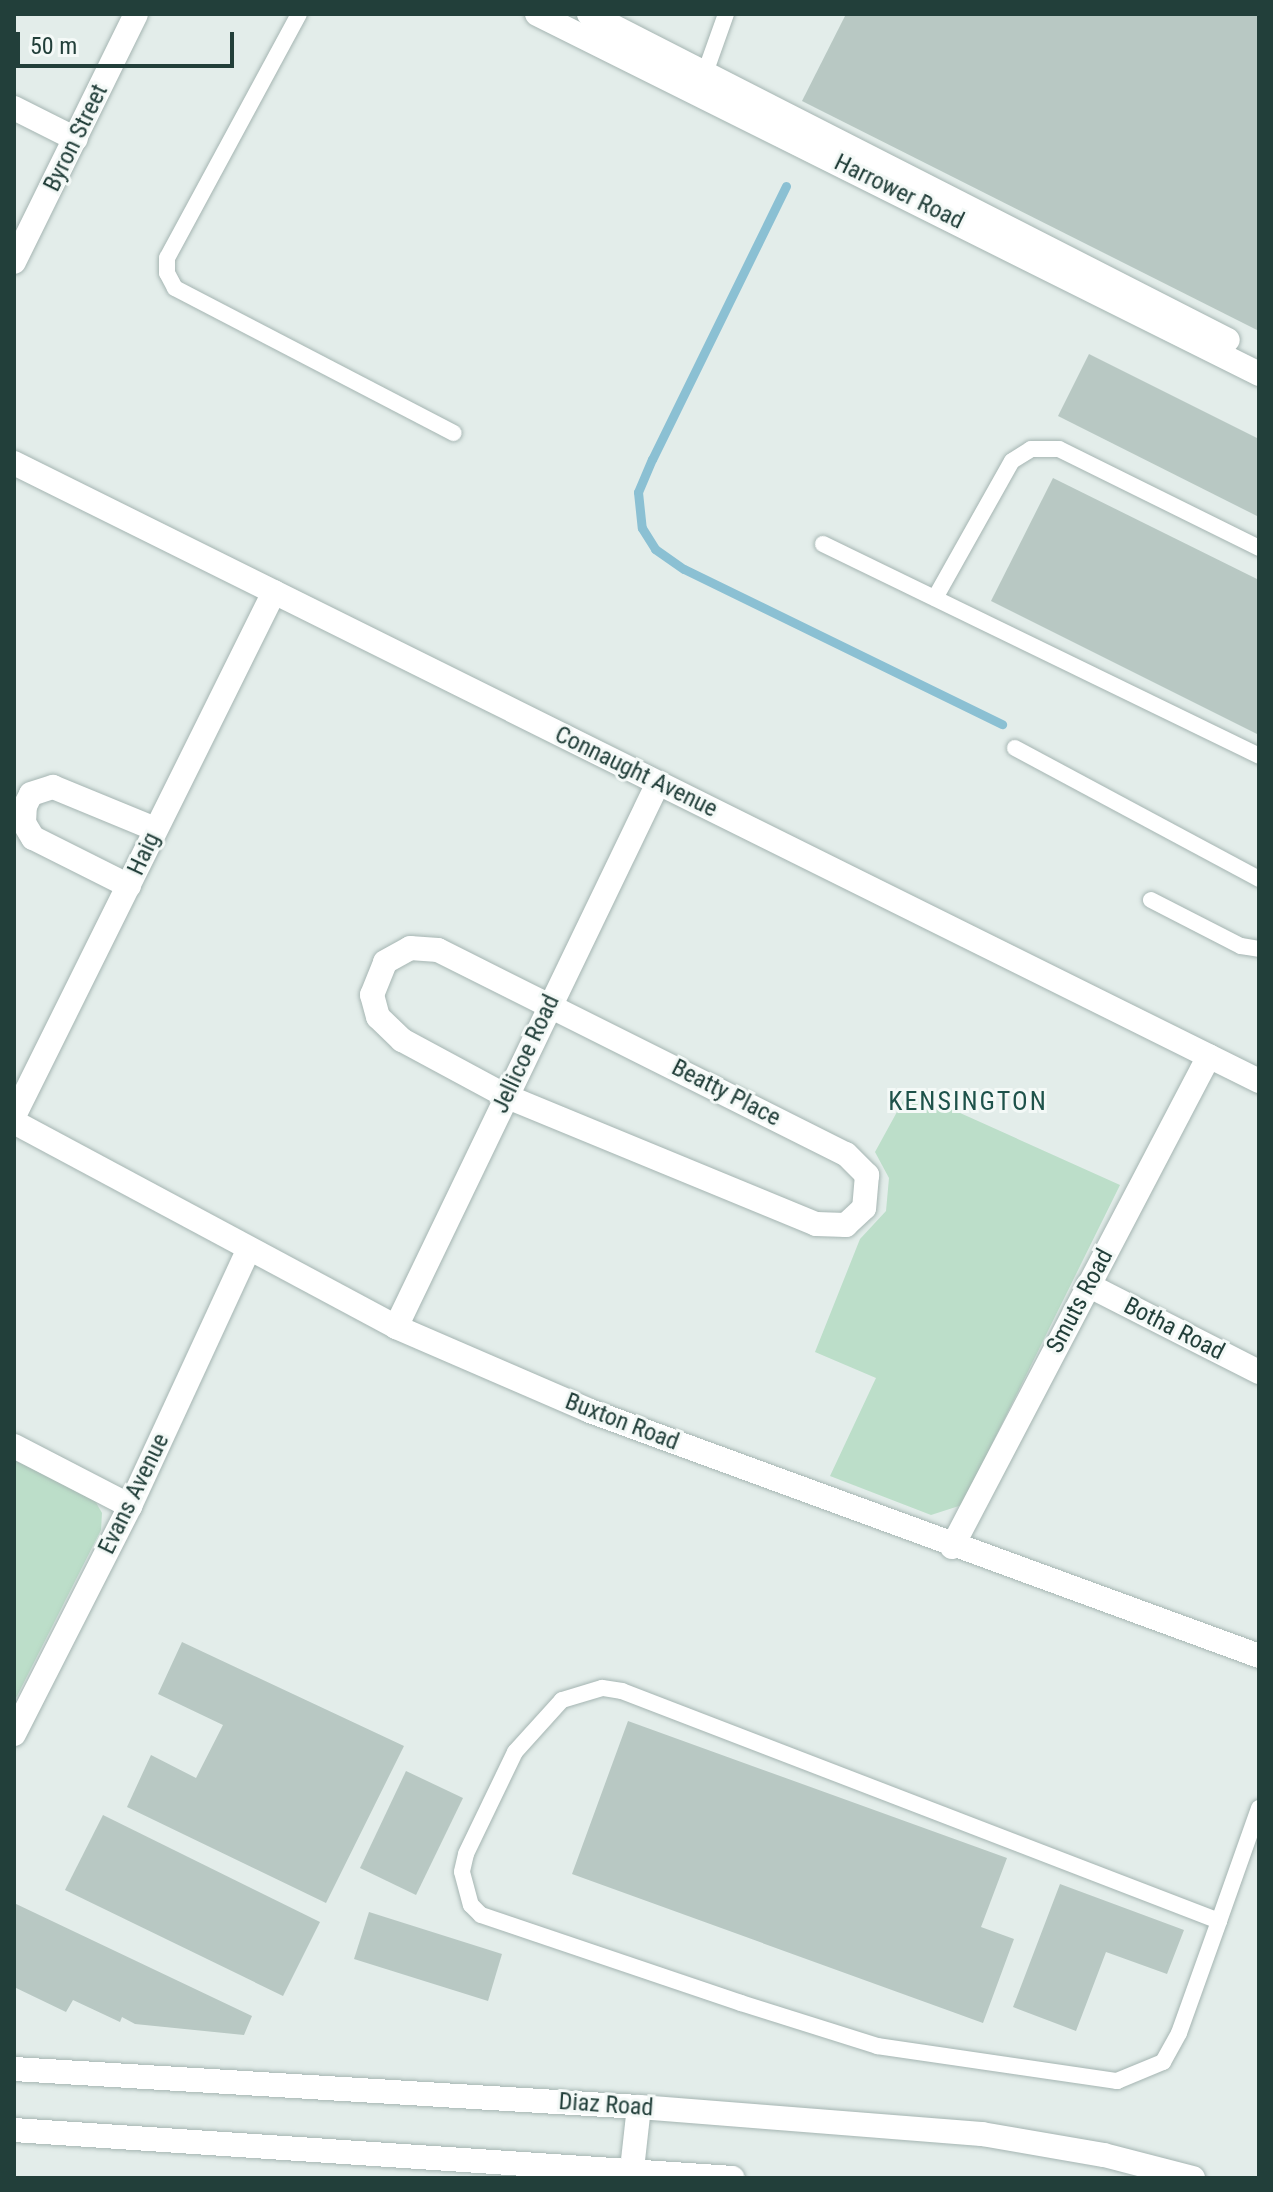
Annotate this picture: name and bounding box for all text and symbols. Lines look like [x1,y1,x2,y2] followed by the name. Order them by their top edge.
[20,16,238,66] scale bar
[30,32,77,60] text: 50 m
[38,80,114,196] street label: Byron Street
[829,148,969,236] street label: Harrower Road
[550,720,722,824] street label: Connaught Avenue
[122,828,166,880] street label: Haig
[486,990,566,1118] street label: Jellicoe Road
[667,1053,785,1133] street label: Beatty Place
[888,1086,1048,1118] district label: KENSINGTON
[1041,1244,1119,1358] street label: Smuts Road
[1119,1291,1229,1367] street label: Botha Road
[561,1387,683,1457] street label: Buxton Road
[92,1429,176,1559] street label: Evans Avenue
[558,2087,654,2123] street label: Diaz Road

